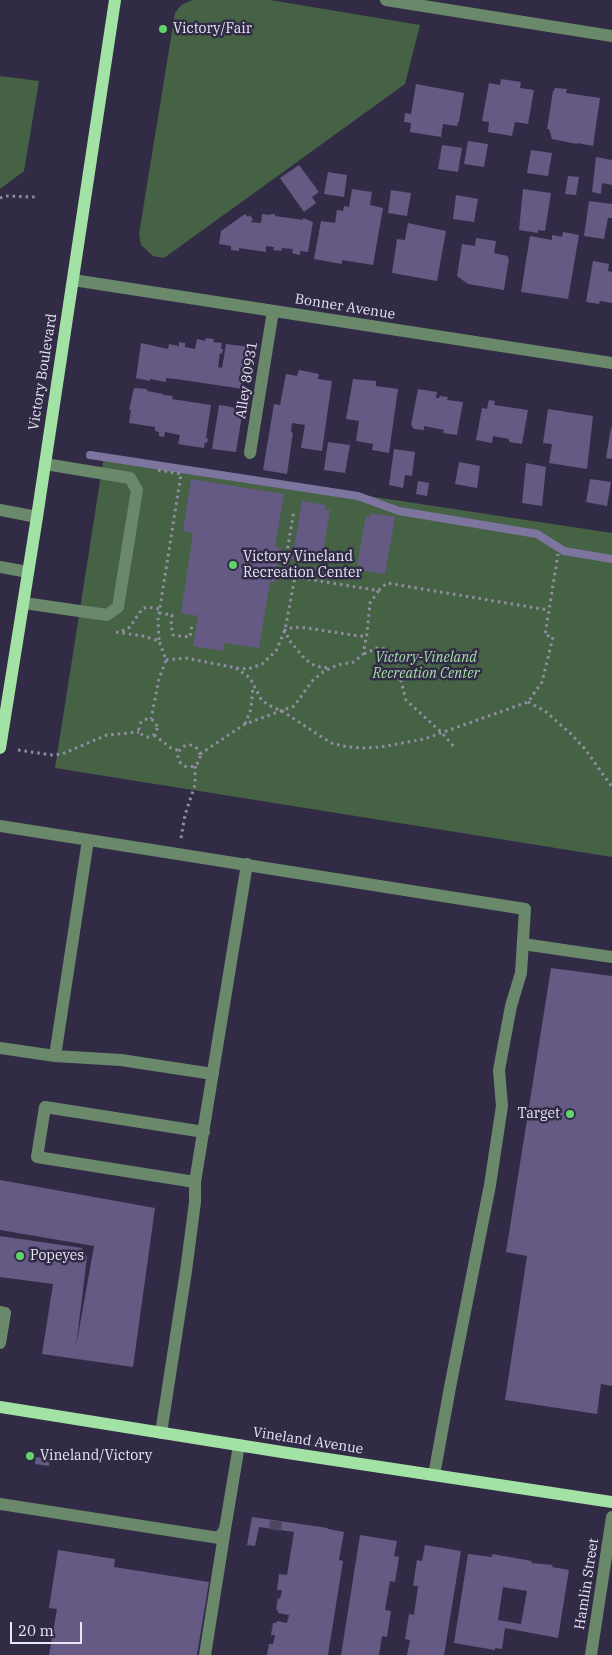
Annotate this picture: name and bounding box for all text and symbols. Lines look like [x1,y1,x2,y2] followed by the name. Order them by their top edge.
[173,21,252,37] place label: Victory/Fair
[157,23,169,35] marker: Victory/Fair
[294,291,396,323] street label: Bonner Avenue
[25,312,61,432] street label: Victory Boulevard
[233,340,261,420] street label: Alley 80931
[243,549,362,582] place label: Victory Vineland Recreation Center
[227,559,239,571] marker: Victory Vineland Recreation Center
[372,650,480,682] park label: Victory-Vineland Recreation Center
[518,1106,560,1122] place label: Target
[564,1108,576,1120] marker: Target
[30,1248,84,1264] place label: Popeyes
[14,1250,26,1262] marker: Popeyes
[252,1424,364,1458] street label: Vineland Avenue
[40,1448,152,1464] place label: Vineland/Victory
[24,1450,36,1462] marker: Vineland/Victory
[571,1537,603,1631] street label: Hamlin Street
[12,1612,85,1644] scale bar
[18,1621,54,1640] text: 20 m

